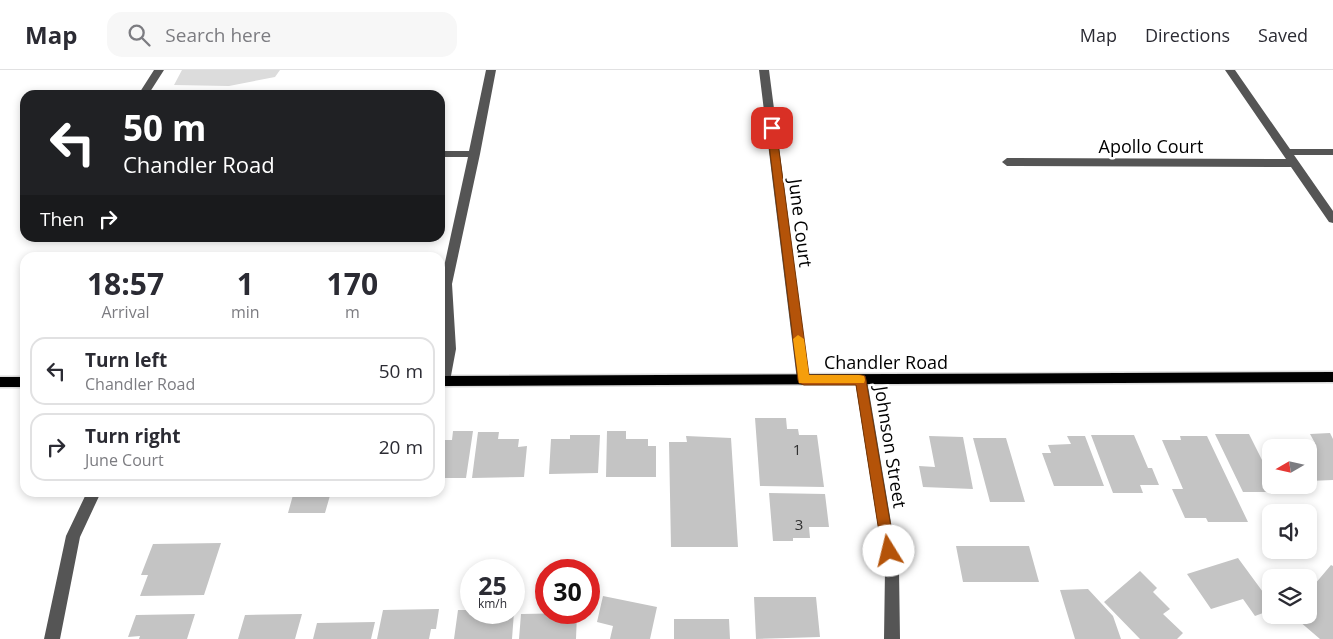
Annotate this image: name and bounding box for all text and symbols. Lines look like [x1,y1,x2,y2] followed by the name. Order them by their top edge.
[107,12,457,57] search box
[25,18,77,51] text: Map
[125,21,153,49] icon: search
[165,22,271,48] text: Search here
[1080,23,1117,47] text: Map
[1145,23,1230,47] text: Directions
[1258,23,1308,47] text: Saved
[123,104,206,151] text: 50 m
[751,107,793,149] pin
[40,110,105,175] icon: left
[758,114,786,142] icon: arrive
[1099,134,1203,158] street label: Apollo Court
[123,149,275,179] text: Chandler Road
[783,176,818,268] street label: June Court
[94,205,122,233] icon: right
[40,206,84,232] text: Then
[87,263,164,304] text: 18:57
[237,263,254,304] text: 1
[327,263,378,304] text: 170
[101,301,150,323] text: Arrival
[231,301,260,323] text: min
[345,301,360,323] text: m
[85,347,167,373] text: Turn left
[824,350,948,374] street label: Chandler Road
[42,357,70,385] icon: left
[379,358,423,384] text: 50 m
[85,373,195,395] text: Chandler Road
[869,382,912,510] street label: Johnson Street
[85,423,180,449] text: Turn right
[42,433,70,461] icon: right
[379,434,423,460] text: 20 m
[793,439,801,459] house number: 1
[1262,439,1318,494] north arrow
[1262,439,1317,624] map controls
[85,449,164,471] text: June Court
[1262,504,1317,559] button: sound
[795,514,803,534] house number: 3
[862,524,914,576] position arrow
[535,559,600,624] speed limit sign: 30
[478,568,507,602] text: 25
[1262,569,1317,624] button: layers
[478,595,507,612] text: km/h

